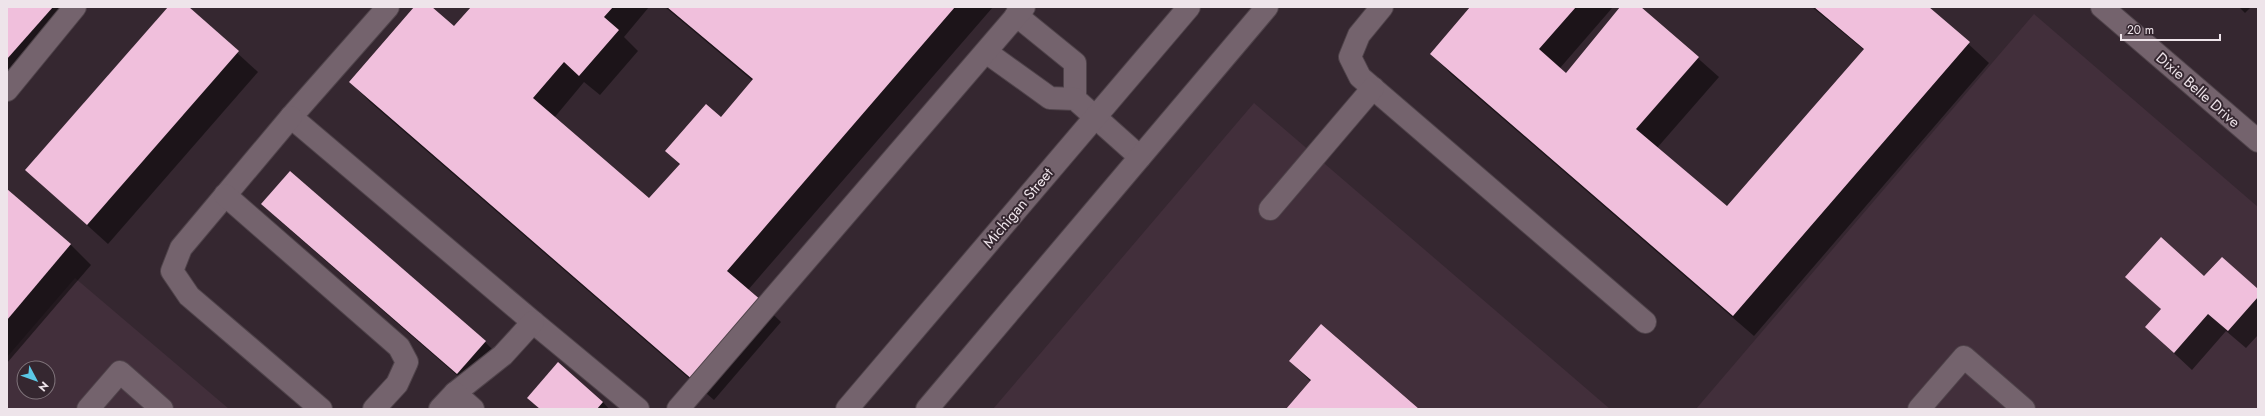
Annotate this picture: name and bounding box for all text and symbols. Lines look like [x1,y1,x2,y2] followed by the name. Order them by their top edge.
[2121,16,2220,42] scale bar
[2127,21,2154,39] text: 20 m
[2151,47,2245,133] street label: Dixie Belle Drive
[978,163,1058,253] street label: Michigan Street
[16,360,56,400] north arrow
[35,378,52,395] text: N

